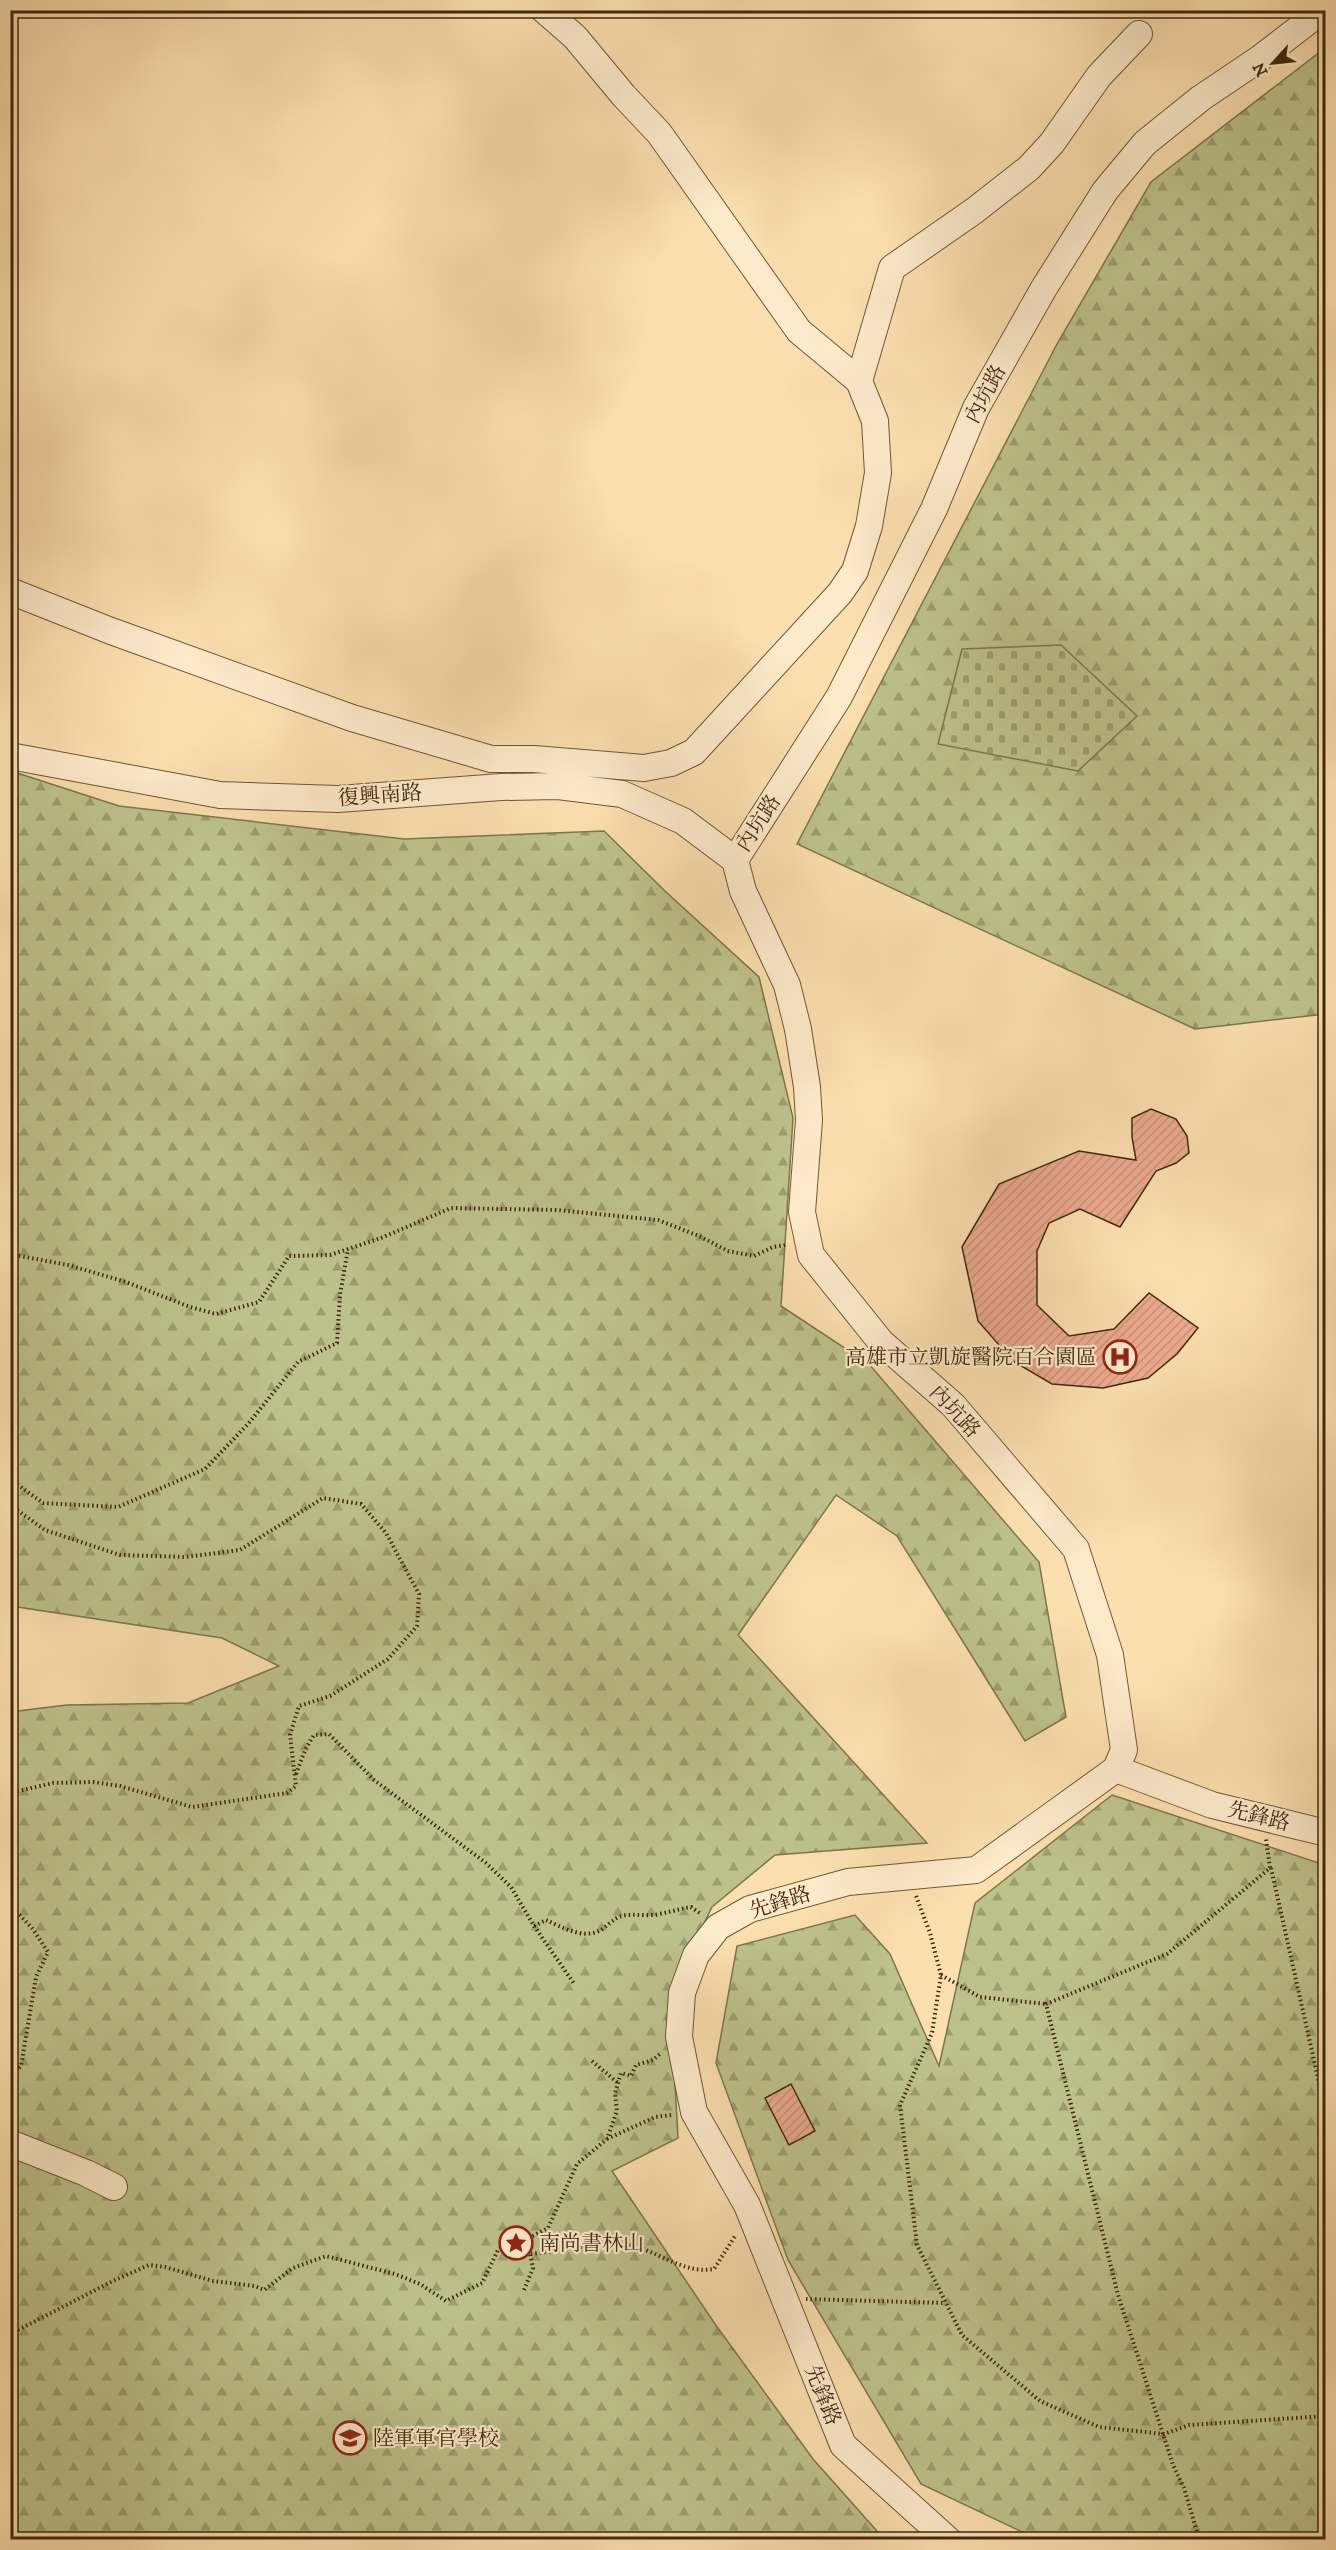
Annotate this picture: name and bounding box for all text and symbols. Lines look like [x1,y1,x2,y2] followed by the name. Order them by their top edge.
[1243,33,1303,93] north arrow
[1249,59,1272,80] text: N
[960,361,1012,428] street label: 內坑路
[337,780,423,812] street label: 復興南路
[731,790,787,857] street label: 內坑路
[1102,1339,1138,1375] hospital icon: 高雄市立凱旋醫院百合園區
[845,1345,1097,1371] place label: 高雄市立凱旋醫院百合園區
[923,1380,985,1444] street label: 內坑路
[1225,1797,1292,1837] street label: 先鋒路
[746,1881,814,1925] street label: 先鋒路
[498,2225,534,2261] place icon: 南尚書林山
[539,2231,644,2257] place label: 南尚書林山
[798,2361,846,2429] street label: 先鋒路
[332,2420,368,2456] school or university icon: 陸軍軍官學校
[373,2426,499,2452] place label: 陸軍軍官學校

